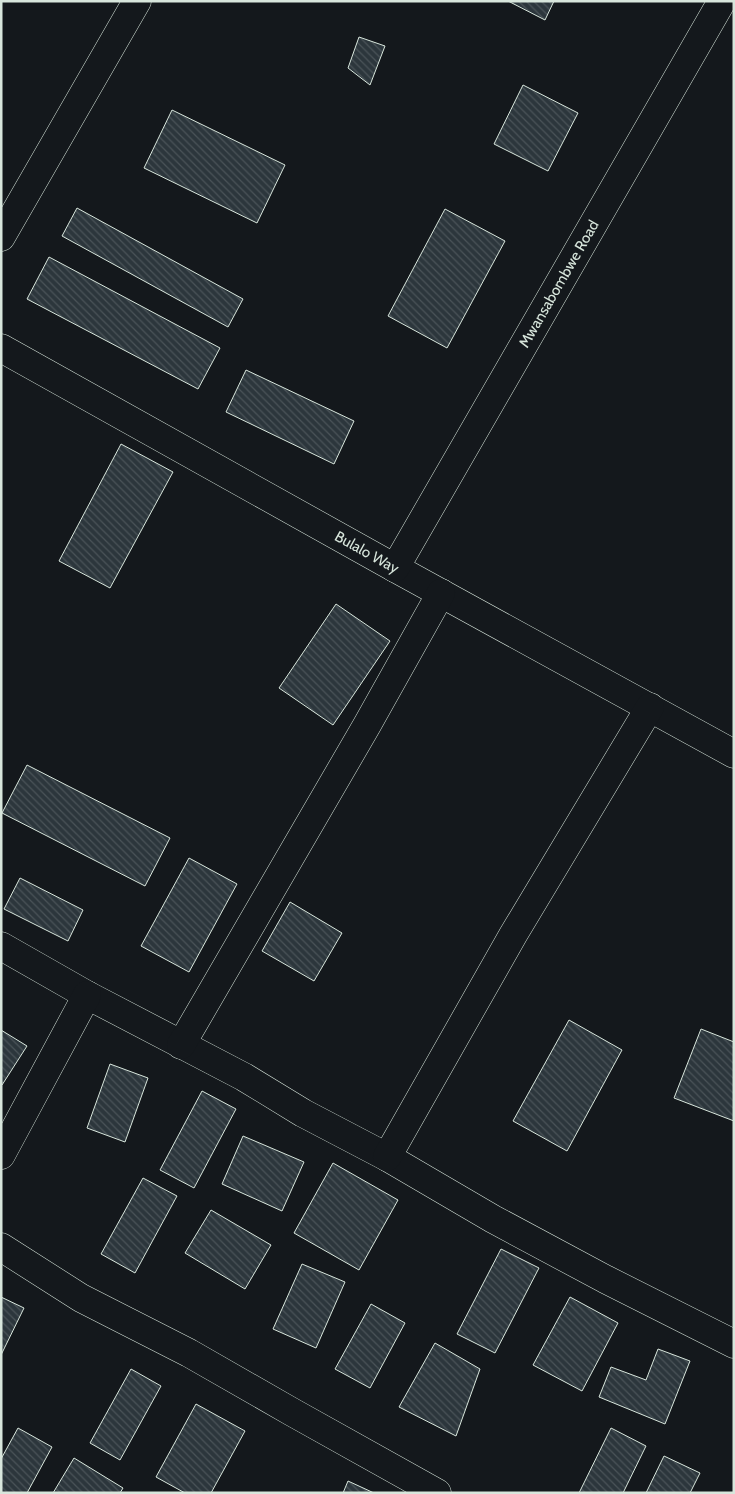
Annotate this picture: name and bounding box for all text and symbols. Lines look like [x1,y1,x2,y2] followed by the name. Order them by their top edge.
[515,217,603,351] street label: Mwansabombwe Road
[332,527,402,578] street label: Bulalo Way

